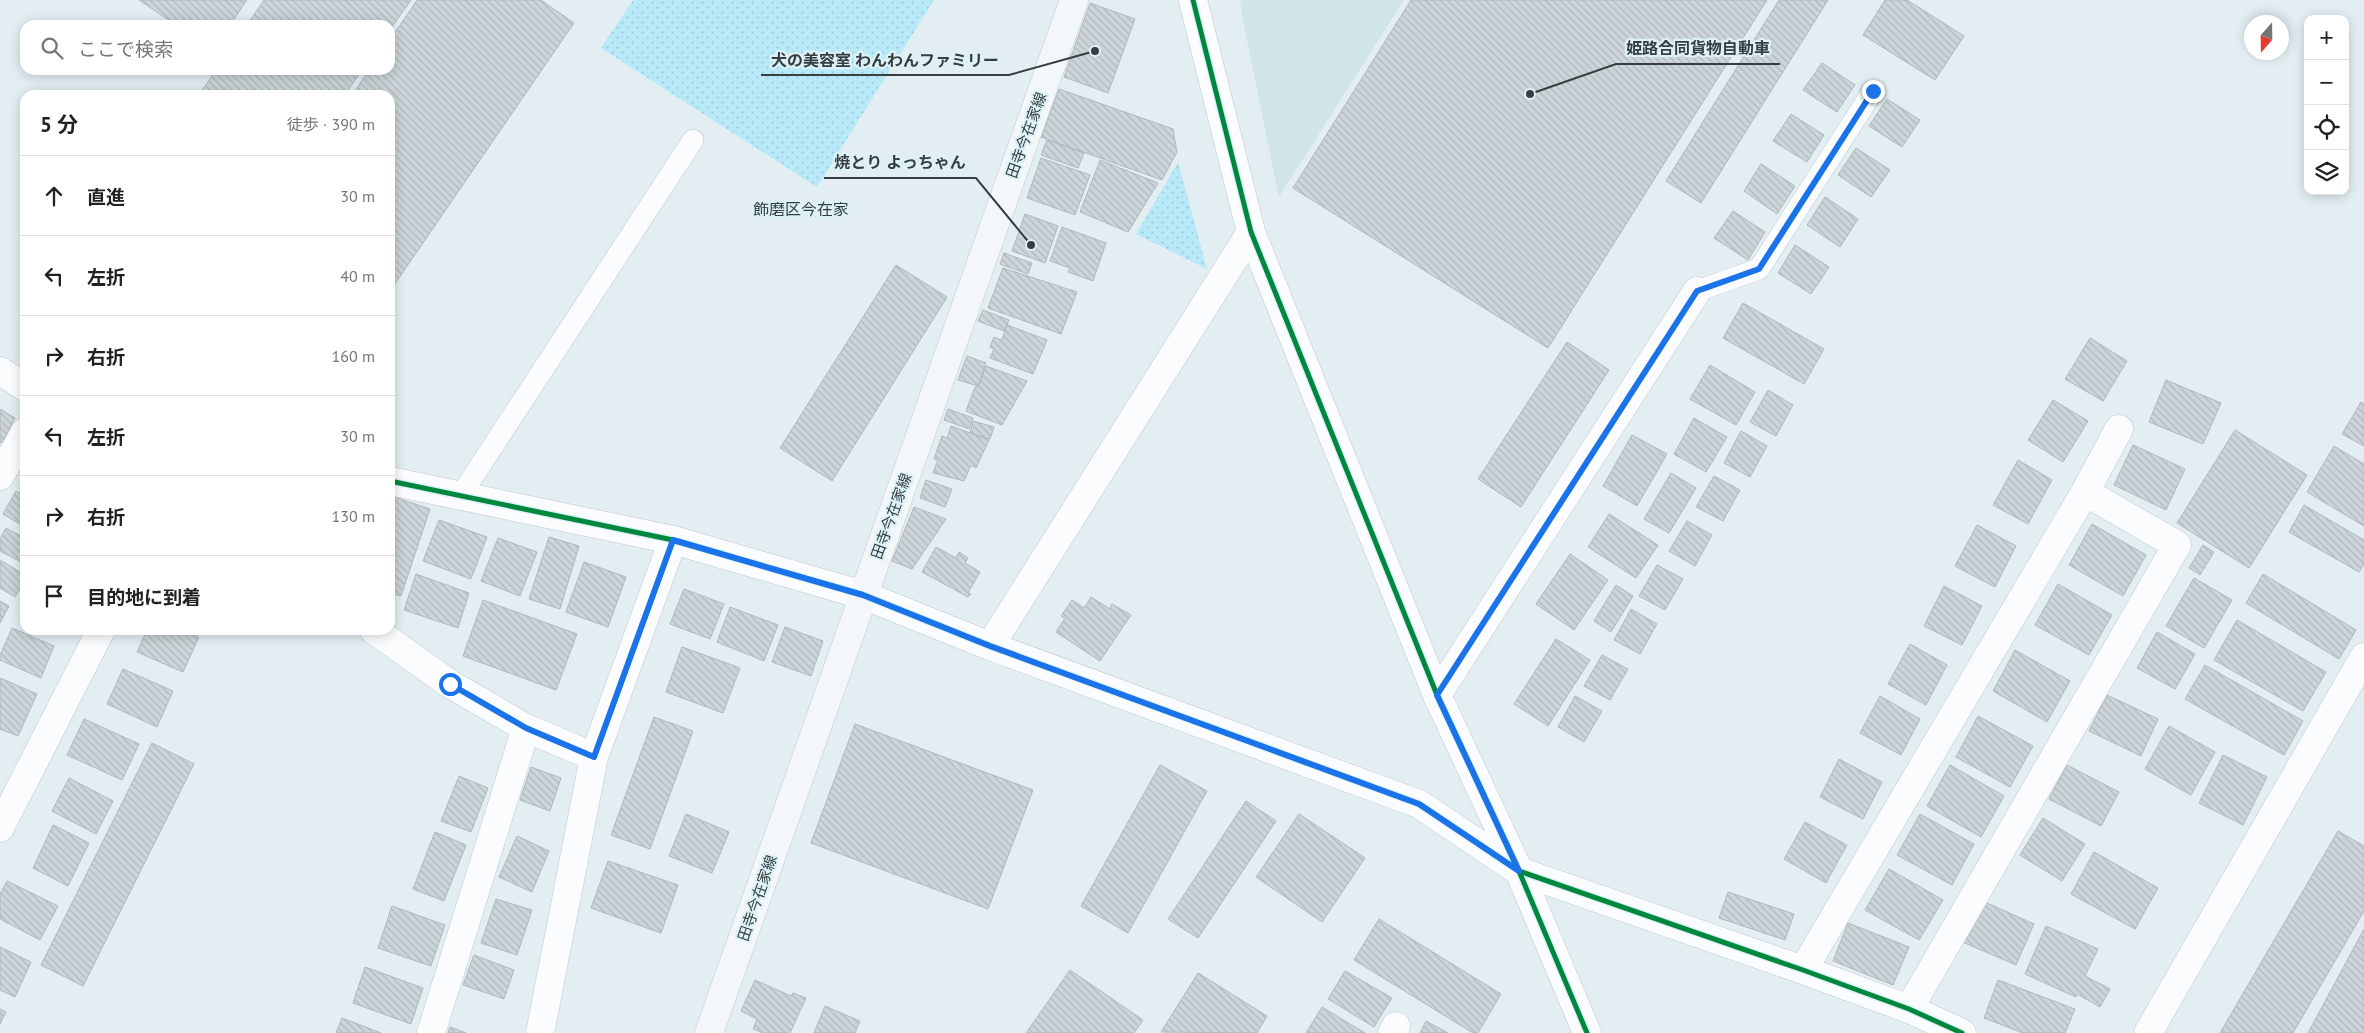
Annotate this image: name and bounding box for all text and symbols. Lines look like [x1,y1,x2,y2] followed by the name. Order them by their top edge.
[2244,15,2289,60] north arrow
[2304,15,2349,195] map controls
[2304,15,2349,60] button: +
[20,20,395,75] search box
[1616,33,1780,64] callout: 姫路合同貨物自動車
[38,34,66,62] icon: search
[78,37,173,61] text: ここで検索
[1626,38,1770,58] text: 姫路合同貨物自動車
[761,44,1009,75] callout: 犬の美容室 わんわんファミリー
[771,50,999,70] text: 犬の美容室 わんわんファミリー
[2304,60,2349,105] button: −
[1862,80,1885,103] route end
[1002,89,1050,181] street label: 田寺今在家線
[2304,105,2349,150] button: locate
[40,111,78,138] text: 5 分
[287,114,375,134] text: 徒歩 · 390 m
[824,147,976,178] callout: 焼とり よっちゃん
[2304,150,2349,195] button: layers
[834,152,966,172] text: 焼とり よっちゃん
[40,182,68,210] icon: ahead
[87,185,125,209] text: 直進
[340,186,375,206] text: 30 m
[753,199,849,219] district label: 飾磨区今在家
[40,262,68,290] icon: left
[87,265,125,289] text: 左折
[340,266,375,286] text: 40 m
[40,342,68,370] icon: right
[87,345,125,369] text: 右折
[332,346,375,366] text: 160 m
[40,422,68,450] icon: left
[87,425,125,449] text: 左折
[340,426,375,446] text: 30 m
[867,470,915,562] street label: 田寺今在家線
[40,502,68,530] icon: right
[87,505,125,529] text: 右折
[332,506,375,526] text: 130 m
[40,582,68,610] icon: arrive
[87,585,201,609] text: 目的地に到着
[439,673,462,696] route start
[733,852,781,944] street label: 田寺今在家線

